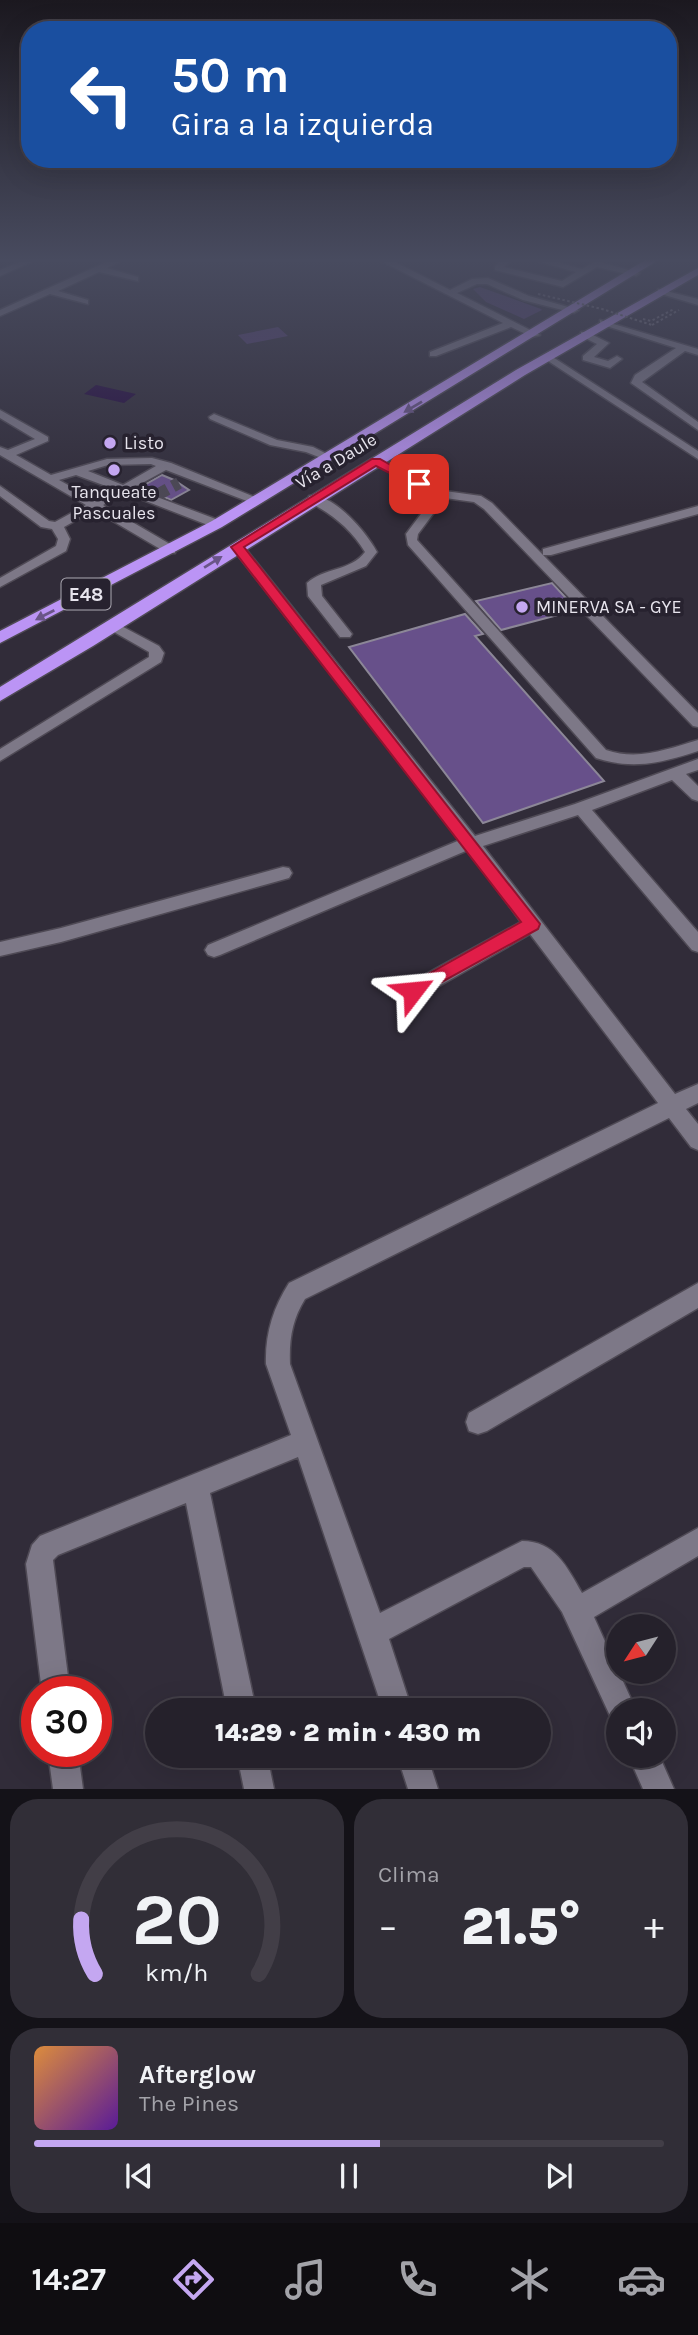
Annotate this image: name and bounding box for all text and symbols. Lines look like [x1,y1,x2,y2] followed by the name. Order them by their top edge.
[171,47,289,104] text: 50 m
[56,49,147,140] icon: left
[171,106,434,143] text: Gira a la izquierda
[404,401,423,414] one-way arrow
[291,428,381,494] street label: Vía a Daule
[124,432,164,454] place label: Listo
[102,435,118,451] marker: Listo
[389,454,449,514] pin
[106,462,122,478] marker: Tanqueate Pascuales
[400,465,438,503] icon: arrive
[72,481,156,524] place label: Tanqueate Pascuales
[203,555,222,568] one-way arrow
[62,579,110,610] road number: E48
[536,596,682,618] place label: MINERVA SA - GYE
[514,599,530,615] marker: MINERVA SA - GYE
[35,609,55,620] one-way arrow
[376,954,450,1028] position arrow
[606,1614,676,1684] north arrow
[606,1614,676,1768] map controls
[21,1676,112,1767] speed limit sign: 30
[606,1698,676,1768] button: sound
[215,1717,481,1748] text: 14:29 · 2 min · 430 m
[378,1861,440,1888] text: Clima
[132,1878,222,1963] text: 20
[461,1896,581,1957] text: 21.5°
[378,1904,398,1949] text: −
[644,1904,664,1949] text: +
[145,1958,209,1987] text: km/h
[139,2059,256,2090] text: Afterglow
[139,2090,239,2117] text: The Pines
[120,2157,158,2195] icon: previous
[330,2157,368,2195] icon: pause
[540,2157,578,2195] icon: next
[169,2255,218,2304] icon: directions
[281,2255,330,2304] icon: music
[393,2255,442,2304] icon: phone
[505,2255,554,2304] icon: climate
[617,2255,666,2304] icon: car
[32,2261,106,2298] text: 14:27

